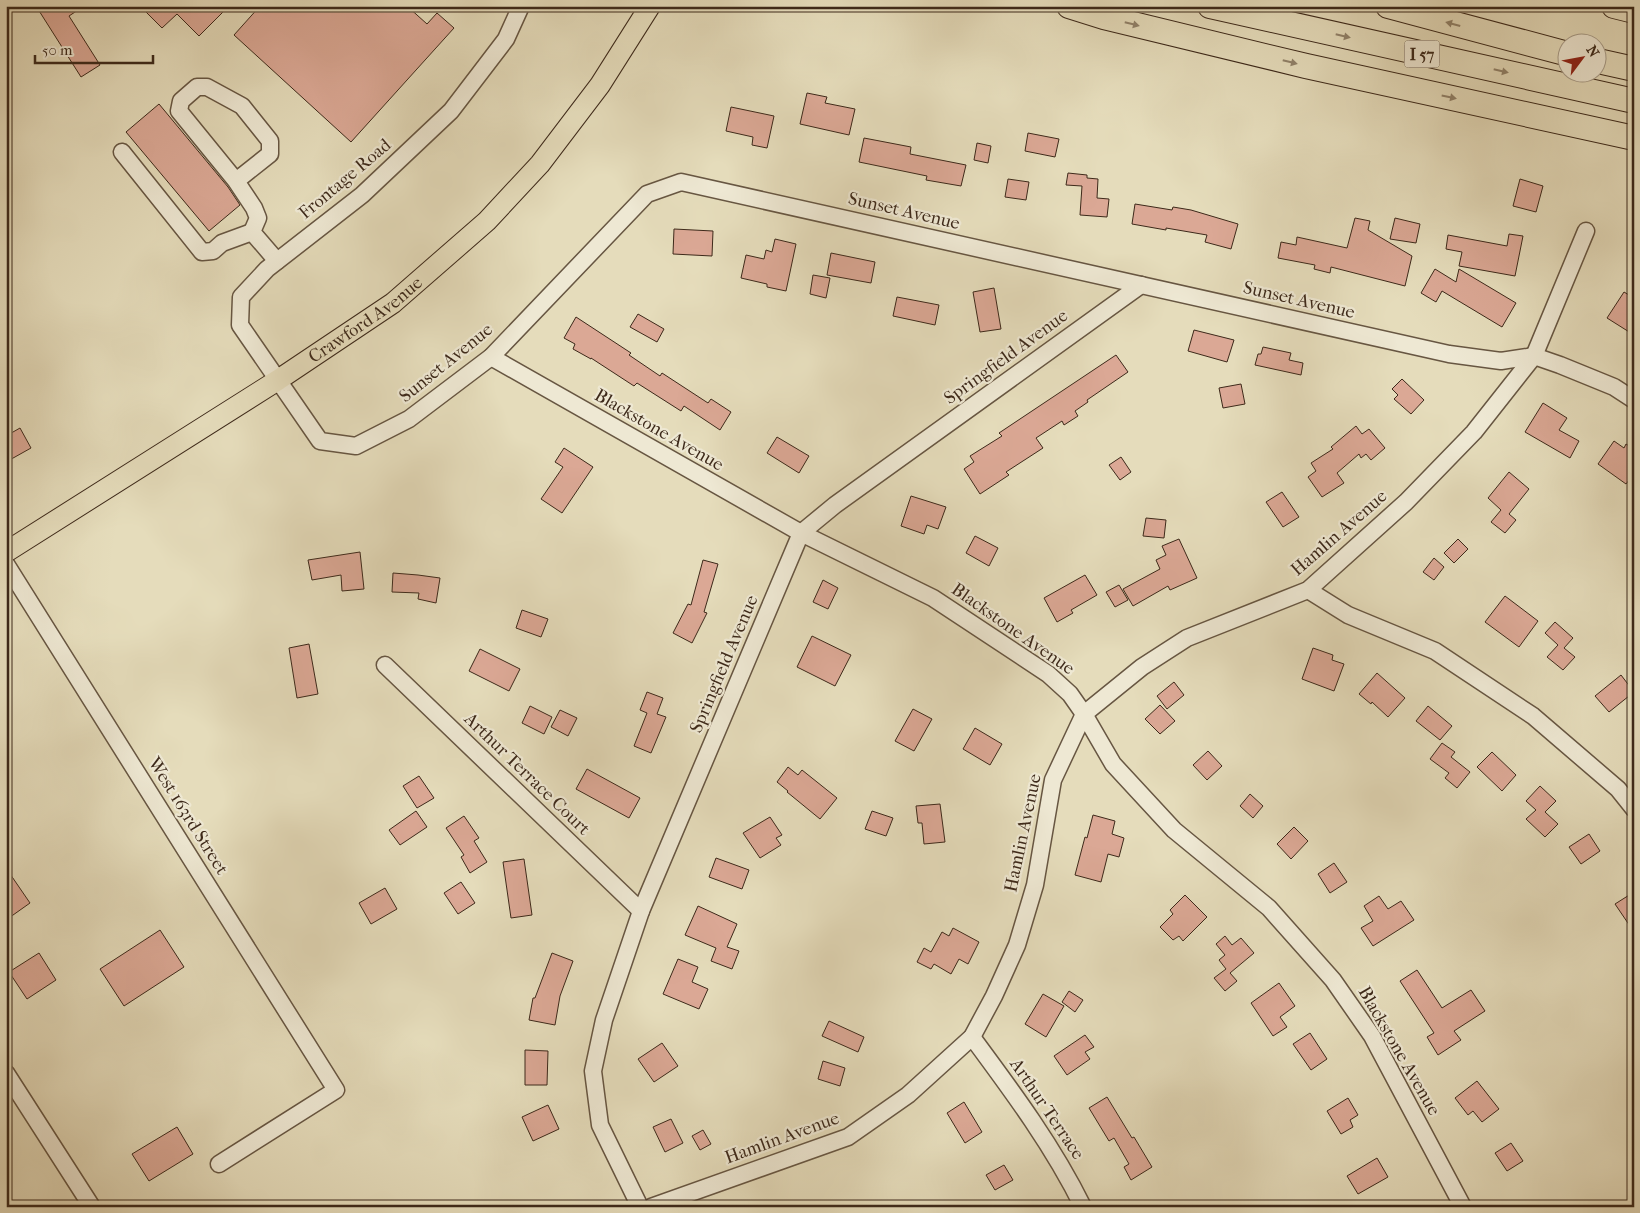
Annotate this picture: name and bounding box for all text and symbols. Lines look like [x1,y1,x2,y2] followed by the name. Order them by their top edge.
[1445,19,1460,27] one-way arrow
[1125,20,1140,28] one-way arrow
[35,32,152,64] scale bar
[1335,32,1350,40] one-way arrow
[1558,32,1608,82] north arrow
[42,41,73,59] text: 50 m
[1404,41,1440,68] road number: I 57
[1583,42,1603,61] text: N
[1283,58,1298,66] one-way arrow
[1494,67,1509,75] one-way arrow
[1441,93,1457,101] one-way arrow
[295,134,395,224] street label: Frontage Road
[846,188,962,234] street label: Sunset Avenue
[304,272,427,367] street label: Crawford Avenue
[1241,277,1357,323] street label: Sunset Avenue
[940,305,1072,409] street label: Springfield Avenue
[395,319,497,407] street label: Sunset Avenue
[591,385,727,475] street label: Blackstone Avenue
[1287,486,1391,580] street label: Hamlin Avenue
[947,579,1079,679] street label: Blackstone Avenue
[686,592,763,736] street label: Springfield Avenue
[459,708,595,840] street label: Arthur Terrace Court
[143,753,233,879] street label: West 163rd Street
[1000,772,1046,894] street label: Hamlin Avenue
[1354,983,1444,1119] street label: Blackstone Avenue
[1005,1054,1089,1164] street label: Arthur Terrace
[722,1108,842,1168] street label: Hamlin Avenue

